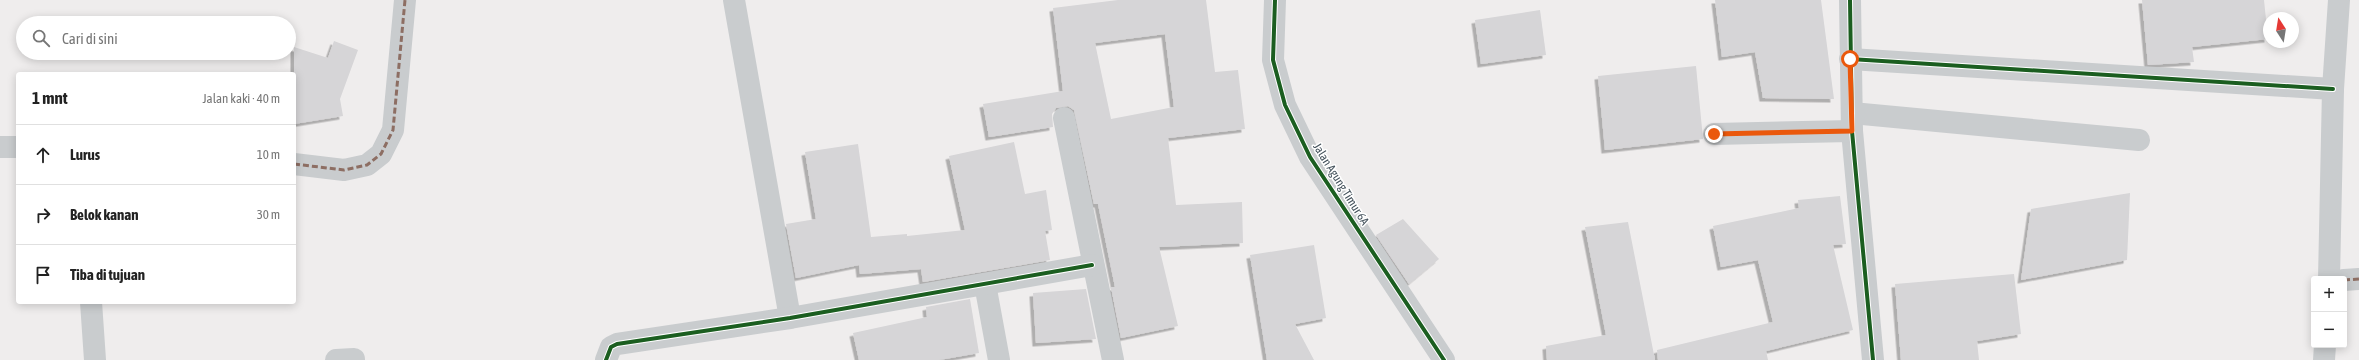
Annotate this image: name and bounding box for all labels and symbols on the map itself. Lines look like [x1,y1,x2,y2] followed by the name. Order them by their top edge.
[2263,12,2299,48] north arrow
[1841,50,1859,68] route start
[1705,125,1723,143] route end
[1310,140,1372,228] street label: Jalan Agung Timur 6A

